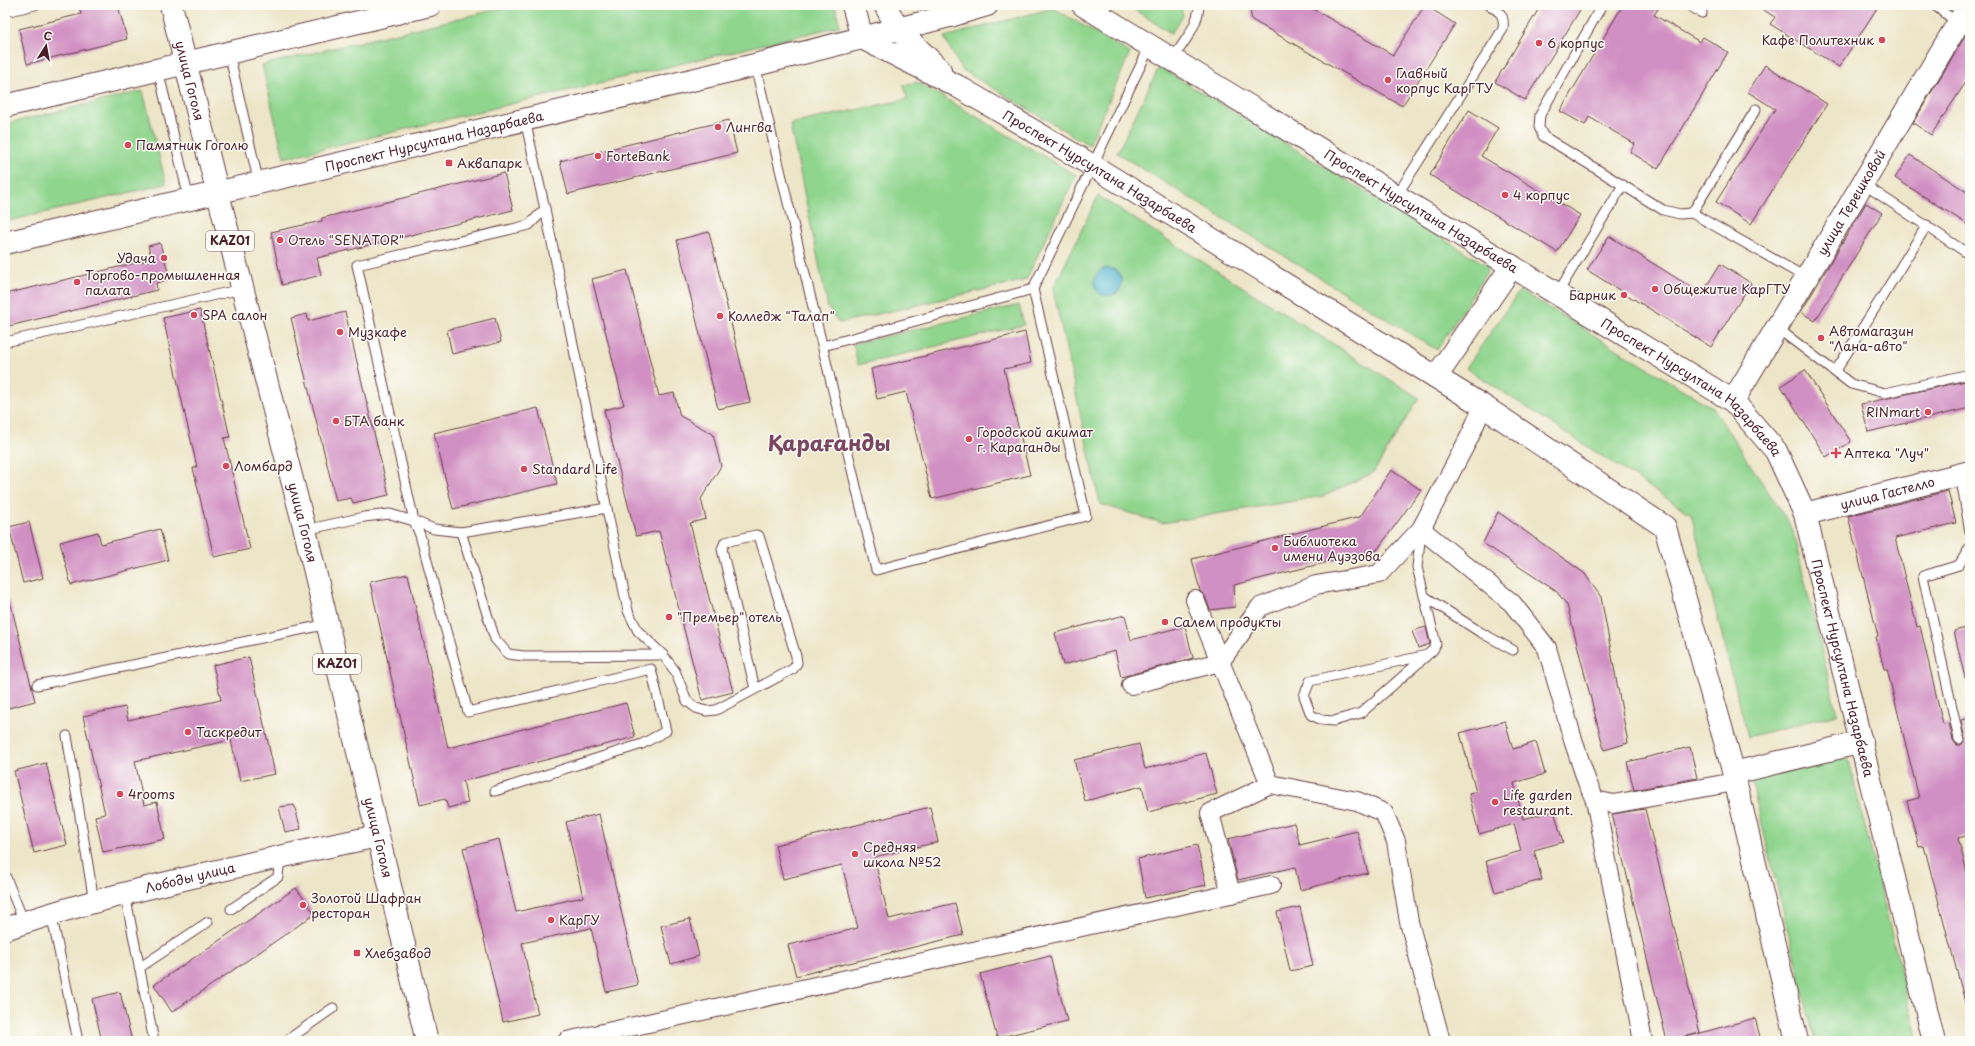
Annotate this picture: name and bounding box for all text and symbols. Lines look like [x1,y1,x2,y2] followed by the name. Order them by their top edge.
[26,26,66,66] north arrow
[42,27,54,45] text: С
[1762,30,1874,49] place label: Кафе Политехник
[1547,33,1605,52] place label: 6 корпус
[1877,35,1887,45] marker: Кафе Политехник
[1534,38,1544,48] marker: 6 корпус
[171,39,209,123] street label: улица Гоголя
[1396,63,1494,97] place label: Главный корпус КарГТУ
[1383,75,1393,85] marker: Главный корпус КарГТУ
[323,105,546,176] street label: Проспект Нурсултана Назарбаева
[999,105,1202,237] street label: Проспект Нурсултана Назарбаева
[726,117,773,136] place label: Лингва
[713,122,723,132] marker: Лингва
[136,135,249,154] place label: Памятник Гоголю
[123,140,133,150] marker: Памятник Гоголю
[1321,144,1523,277] street label: Проспект Нурсултана Назарбаева
[606,146,670,165] place label: ForteBank
[1812,146,1890,259] street label: улица Терешковой
[593,151,603,161] marker: ForteBank
[457,153,522,172] place label: Аквапарк
[444,158,454,168] marker: Аквапарк
[1513,185,1570,204] place label: 4 корпус
[1500,190,1510,200] marker: 4 корпус
[288,230,404,249] place label: Отель "SENATOR"
[206,231,254,251] road number: KАZ01
[275,235,285,245] marker: Отель "SENATOR"
[116,248,157,267] place label: Удача
[159,253,169,263] marker: Удача
[85,265,240,299] place label: Торгово-промышленная палата
[72,277,82,287] marker: Торгово-промышленная палата
[1663,279,1791,298] place label: Общежитие КарГТУ
[1650,284,1660,294] marker: Общежитие КарГТУ
[1569,285,1616,304] place label: Барник
[1619,290,1629,300] marker: Барник
[202,305,267,324] place label: SPA салон
[728,306,835,325] place label: Колледж "Талап"
[189,310,199,320] marker: SPA салон
[715,311,725,321] marker: Колледж "Талап"
[1598,313,1787,460] street label: Проспект Нурсултана Назарбаева
[1829,321,1914,355] place label: Автомагазин "Лана-авто"
[348,322,407,341] place label: Музкафе
[335,327,345,337] marker: Музкафе
[1816,333,1826,343] marker: Автомагазин "Лана-авто"
[1866,402,1920,421] place label: RINmart
[1923,407,1933,417] marker: RINmart
[344,411,405,430] place label: БТА банк
[331,416,341,426] marker: БТА банк
[977,422,1094,456] place label: Городской акимат г. Караганды
[767,426,891,458] district label: Қарағанды
[964,434,974,444] marker: Городской акимат г. Караганды
[1844,443,1929,462] place label: Аптека "Луч"
[1831,448,1841,458] marker: Аптека "Луч"
[234,456,293,475] place label: Ломбард
[532,459,617,478] place label: Standard Life
[221,461,231,471] marker: Ломбард
[519,464,529,474] marker: Standard Life
[1838,471,1936,514] street label: улица Гастелло
[284,480,322,564] street label: улица Гоголя
[1283,531,1382,565] place label: Библиотека имени Ауэзова
[1270,543,1280,553] marker: Библиотека имени Ауэзова
[1807,557,1879,780] street label: Проспект Нурсултана Назарбаева
[677,607,782,626] place label: "Премьер" отель
[664,612,674,622] marker: "Премьер" отель
[1173,612,1281,631] place label: Салем продукты
[1160,617,1170,627] marker: Салем продукты
[313,654,361,674] road number: KАZ01
[196,722,262,741] place label: Таскредит
[183,727,193,737] marker: Таскредит
[128,784,175,803] place label: 4rooms
[1503,785,1574,819] place label: Life garden restaurant.
[115,789,125,799] marker: 4rooms
[360,795,398,879] street label: улица Гоголя
[1490,797,1500,807] marker: Life garden restaurant.
[863,837,941,871] place label: Средняя школа №52
[850,849,860,859] marker: Средняя школа №52
[143,857,238,897] street label: Лободы улица
[311,888,422,922] place label: Золотой Шафран ресторан
[298,900,308,910] marker: Золотой Шафран ресторан
[559,910,600,929] place label: КарГУ
[546,915,556,925] marker: КарГУ
[365,943,431,962] place label: Хлебзавод
[352,948,362,958] marker: Хлебзавод

